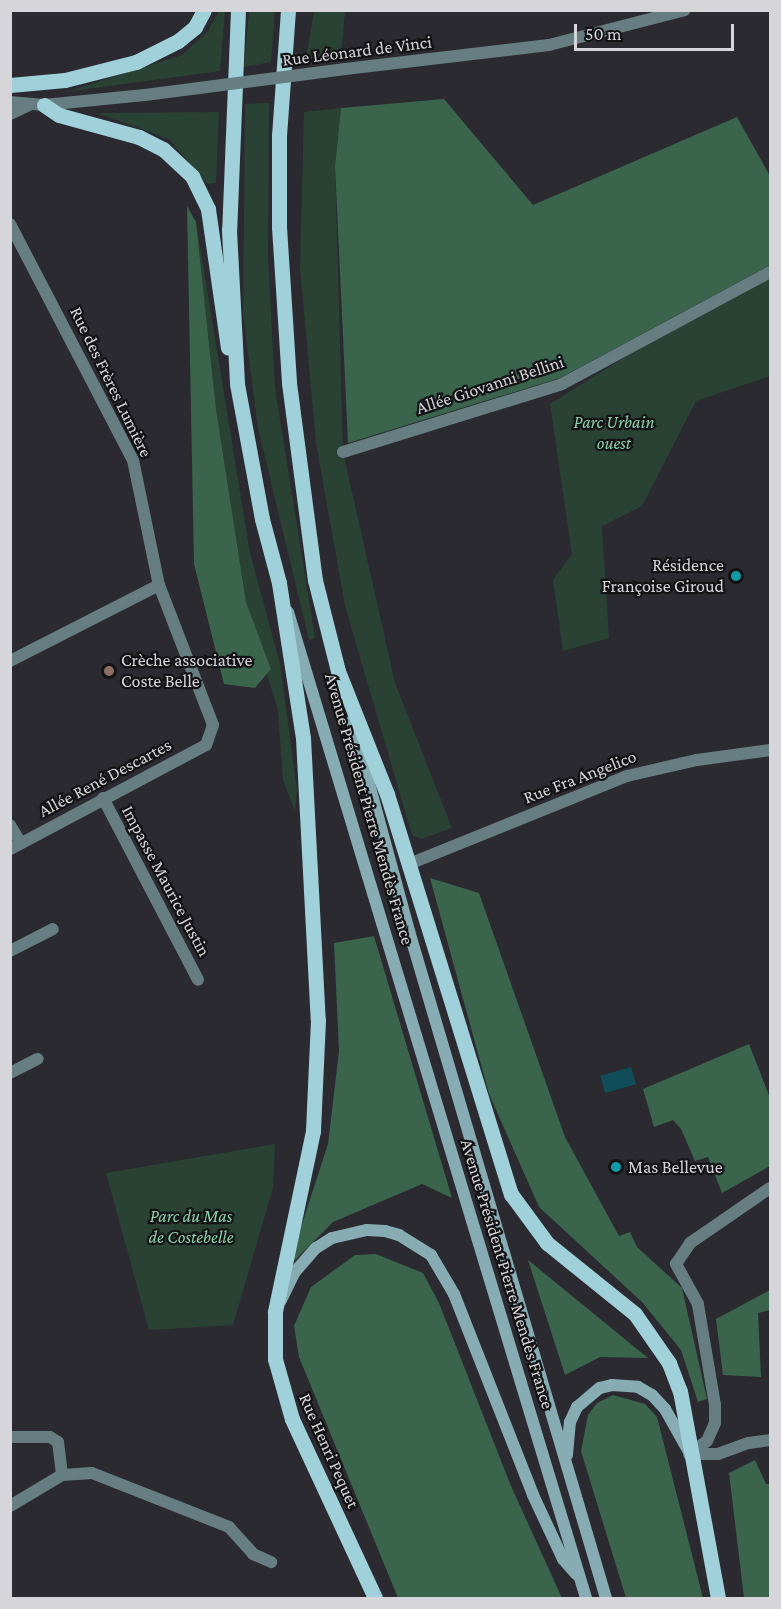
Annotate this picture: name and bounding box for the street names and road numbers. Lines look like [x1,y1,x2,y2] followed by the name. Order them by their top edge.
[281,31,433,71] street label: Rue Léonard de Vinci
[65,303,157,461] street label: Rue des Frères Lumière
[413,351,567,419] street label: Allée Giovanni Bellini
[320,671,418,947] street label: Avenue Président Pierre Mendès France
[35,734,175,822] street label: Allée René Descartes
[520,746,640,808] street label: Rue Fra Angelico
[117,802,215,960] street label: Impasse Maurice Justin
[456,1136,558,1412] street label: Avenue Président Pierre Mendès France
[294,1390,364,1512] street label: Rue Henri Pequet

